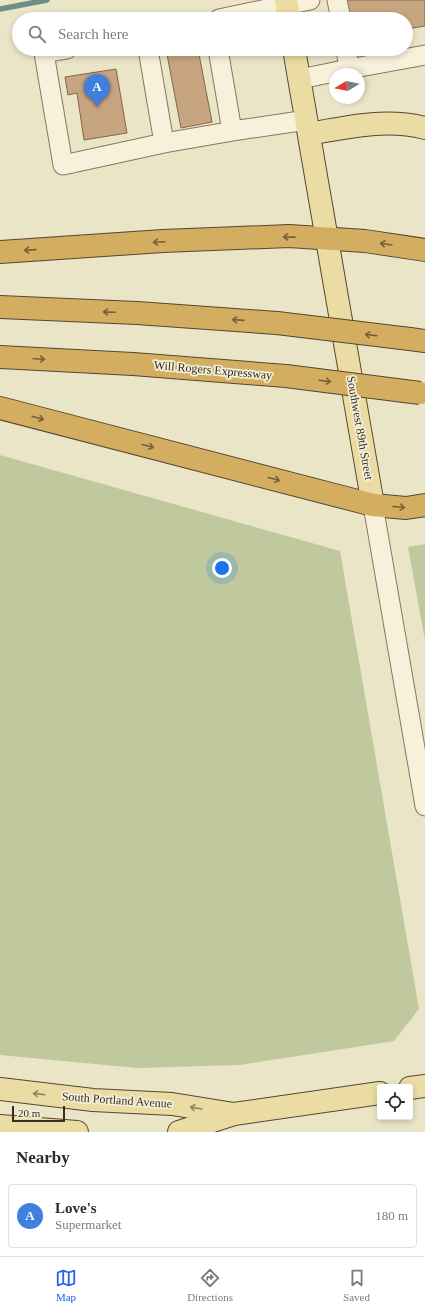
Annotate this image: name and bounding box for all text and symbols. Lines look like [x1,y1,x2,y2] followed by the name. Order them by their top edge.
[12,12,413,56] search box
[26,23,48,45] icon: search
[58,26,128,42] text: Search here
[329,68,365,104] north arrow
[84,74,110,107] pin: A
[283,233,296,241] one-way arrow
[153,238,166,245] one-way arrow
[380,240,393,248] one-way arrow
[24,246,37,253] one-way arrow
[103,308,116,315] one-way arrow
[232,317,245,324] one-way arrow
[365,331,378,338] one-way arrow
[32,355,45,363] one-way arrow
[153,358,273,382] street label: Will Rogers Expressway
[344,375,376,482] street label: Southwest 89th Street
[318,377,331,385] one-way arrow
[31,414,44,422] one-way arrow
[141,443,154,450] one-way arrow
[267,476,280,483] one-way arrow
[392,503,405,511] one-way arrow
[212,558,232,578] your location
[377,1084,413,1120] map controls
[377,1084,413,1120] button: locate
[61,1089,173,1111] street label: South Portland Avenue
[33,1090,46,1098] one-way arrow
[12,1104,65,1123] scale bar
[190,1104,203,1112] one-way arrow
[18,1107,40,1119] text: 20 m
[16,1148,70,1167] text: Nearby
[55,1200,97,1216] text: Love's
[25,1208,35,1223] text: A
[375,1208,408,1223] text: 180 m
[55,1217,121,1232] text: Supermarket
[55,1267,77,1303] tab: Map
[187,1267,233,1303] tab: Directions
[343,1267,370,1303] tab: Saved

